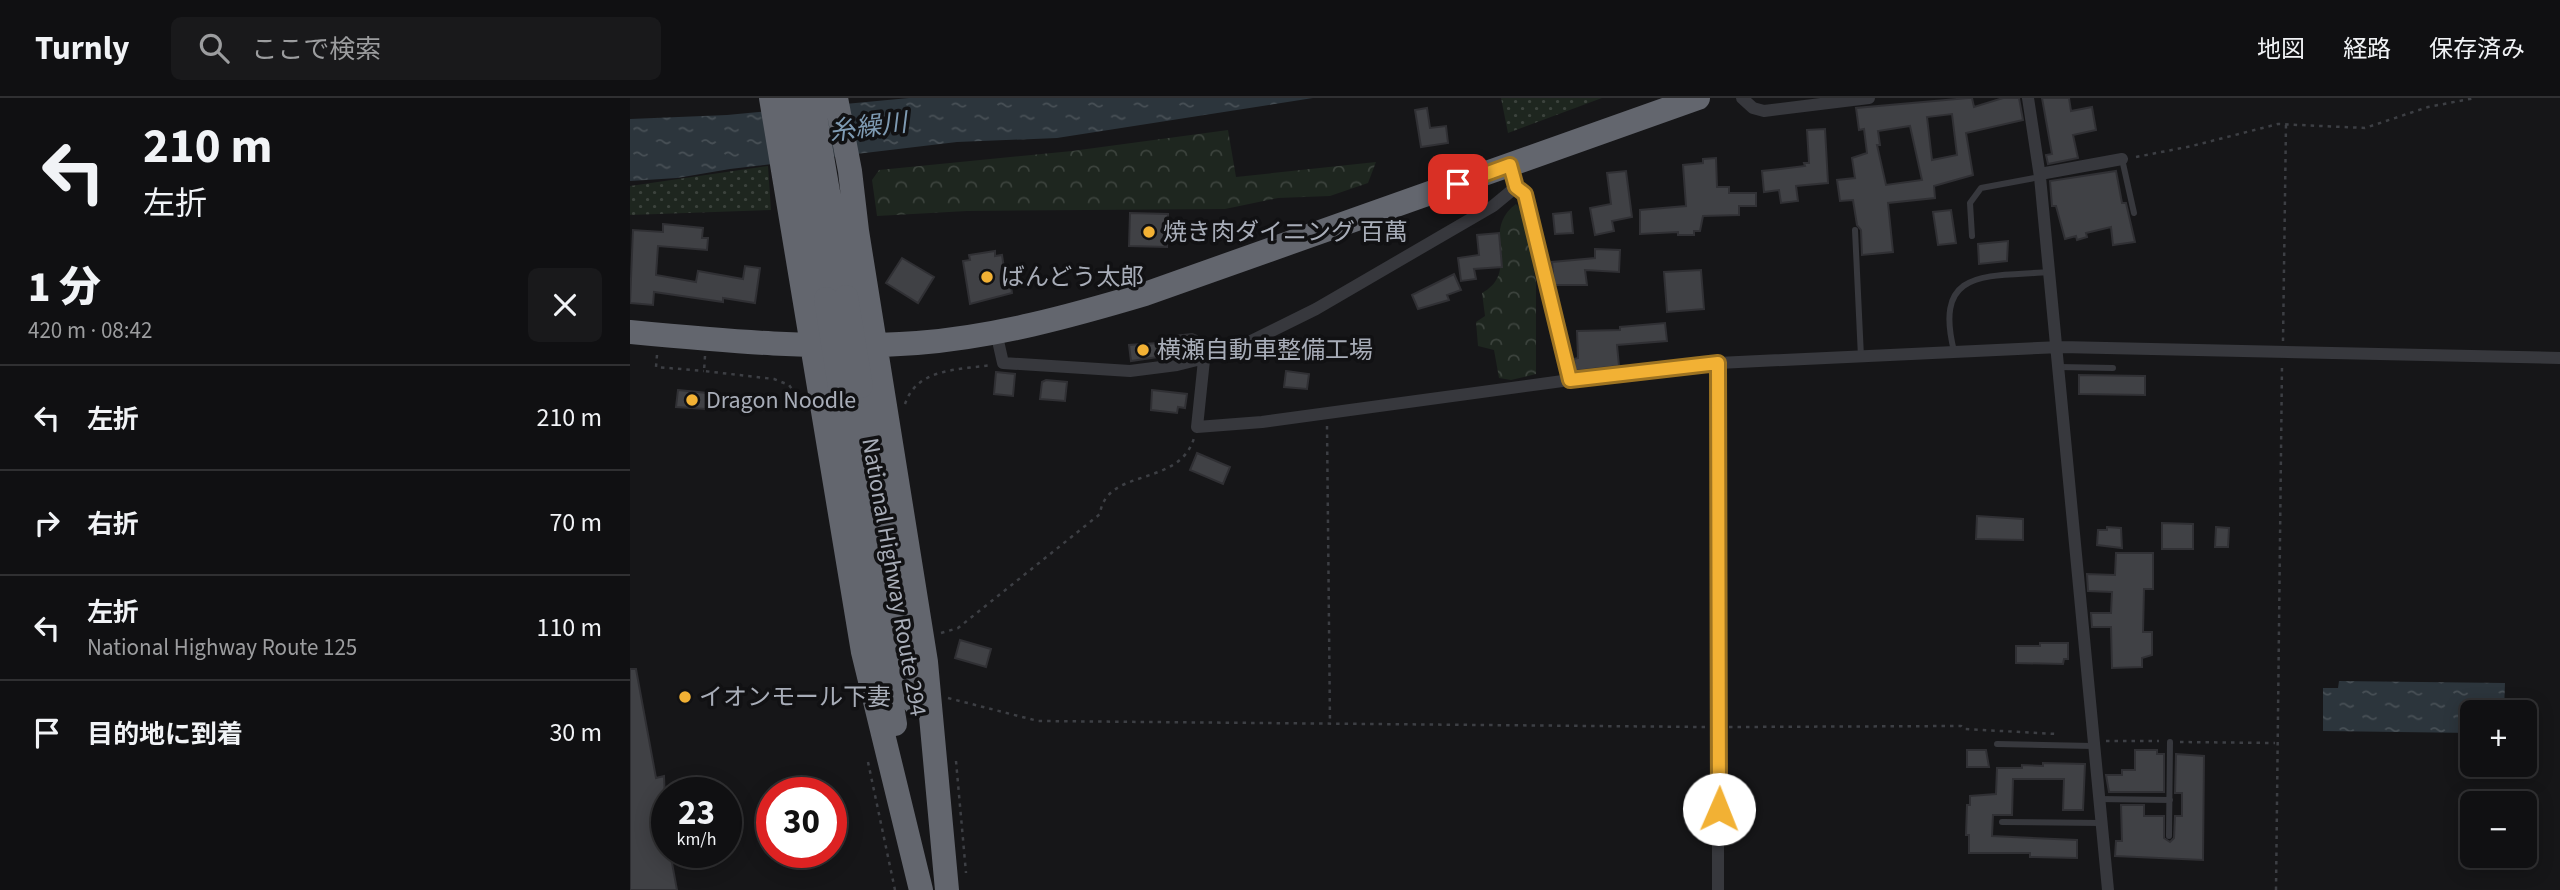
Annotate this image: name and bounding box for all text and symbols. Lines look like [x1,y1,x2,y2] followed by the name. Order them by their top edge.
[171,17,661,80] search box
[35,25,129,72] text: Turnly
[195,29,233,67] icon: search
[251,31,381,68] text: ここで検索
[2257,32,2305,67] text: 地図
[2343,32,2391,67] text: 経路
[2429,32,2525,67] text: 保存済み
[827,104,912,150] water label: 糸繰川
[143,112,272,182] text: 210 m
[28,126,119,217] icon: left
[1428,154,1488,214] pin
[1439,165,1477,203] icon: arrive
[143,181,207,227] text: 左折
[1163,215,1408,250] place label: 焼き肉ダイニング 百萬
[1141,224,1157,240] marker: 焼き肉ダイニング 百萬
[28,258,101,318] text: 1 分
[1001,260,1144,295] place label: ばんどう太郎
[528,268,602,342] button: close
[979,269,995,285] marker: ばんどう太郎
[28,314,152,347] text: 420 m · 08:42
[1157,333,1373,368] place label: 横瀬自動車整備工場
[1135,342,1151,358] marker: 横瀬自動車整備工場
[706,383,856,418] place label: Dragon Noodle
[684,392,700,408] marker: Dragon Noodle
[28,399,66,437] icon: left
[536,399,602,436] text: 210 m
[87,401,139,438] text: 左折
[852,435,936,719] street label: National Highway Route 294
[28,504,66,542] icon: right
[549,504,602,541] text: 70 m
[87,506,139,543] text: 右折
[87,594,139,631] text: 左折
[28,609,66,647] icon: left
[536,609,602,646] text: 110 m
[87,631,357,664] text: National Highway Route 125
[699,680,891,715] place label: イオンモール下妻
[677,689,693,705] marker: イオンモール下妻
[2460,700,2537,868] map controls
[2460,700,2537,777] button: +
[28,714,66,752] icon: arrive
[549,714,602,751] text: 30 m
[87,716,243,753] text: 目的地に到着
[1682,772,1756,846] position arrow
[756,777,847,868] speed limit sign: 30
[678,788,715,838] text: 23
[2460,791,2537,868] button: −
[677,827,716,852] text: km/h

